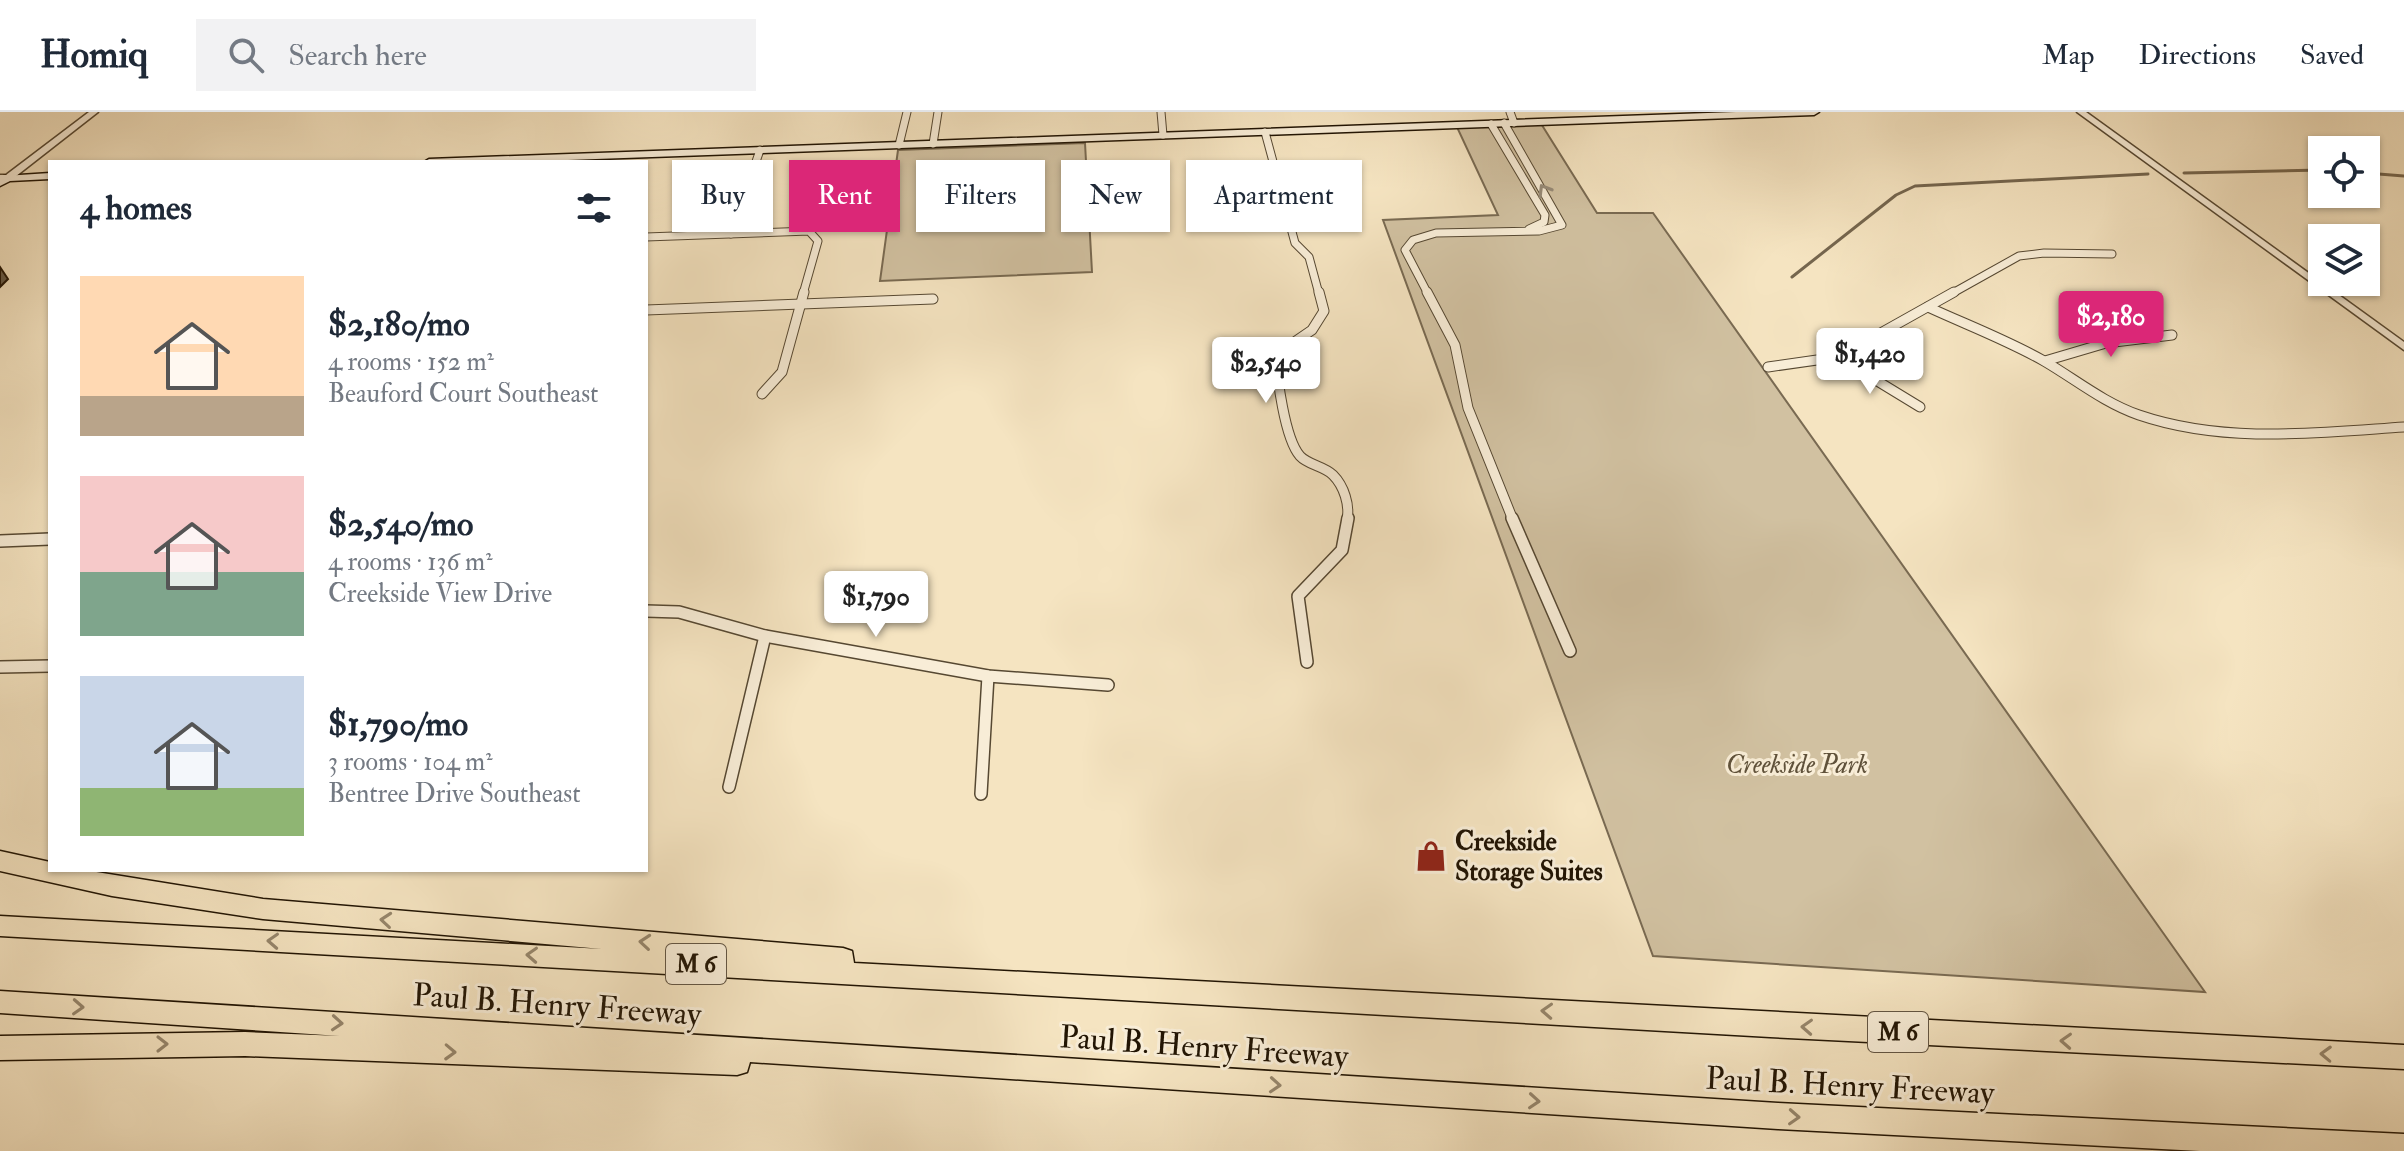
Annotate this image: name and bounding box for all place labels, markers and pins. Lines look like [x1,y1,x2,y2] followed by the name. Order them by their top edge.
[2046,291,2176,359] pin: $2,180
[1805,328,1935,396] pin: $1,420
[1201,337,1331,405] pin: $2,540
[811,571,941,639] pin: $1,790
[1455,826,1603,889] place label: Creekside Storage Suites
[1414,839,1448,873] shop icon: Creekside Storage Suites

